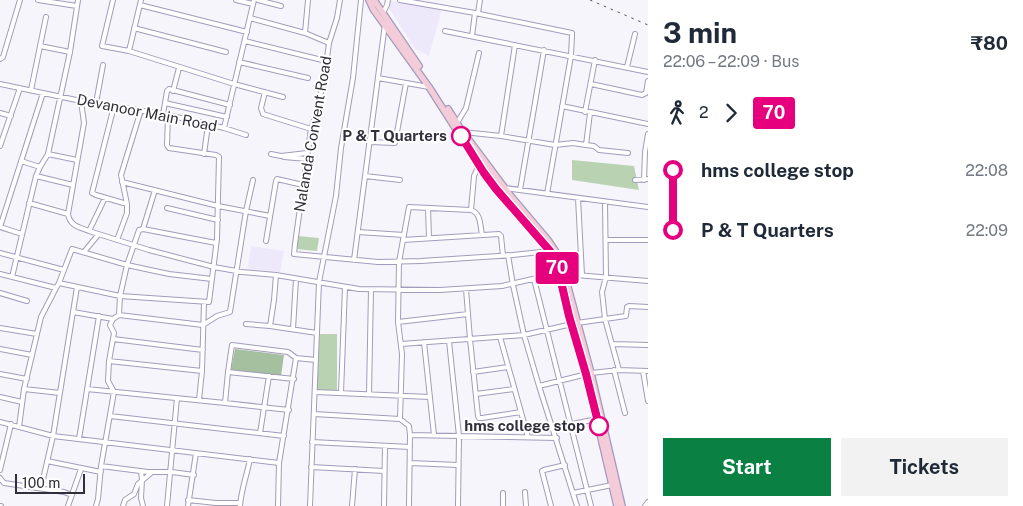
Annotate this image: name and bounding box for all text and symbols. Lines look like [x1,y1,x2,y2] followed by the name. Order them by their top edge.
[663,16,737,49] text: 3 min
[971,32,1008,54] text: ₹80
[663,52,799,71] text: 22:06 – 22:09 · Bus
[290,54,335,213] street label: Nalanda Convent Road
[75,91,219,134] street label: Devanoor Main Road
[663,99,691,127] icon: walk
[717,99,745,127] icon: forward
[763,102,785,123] text: 70
[699,103,709,122] text: 2
[451,126,471,146] marker: P & T Quarters
[342,127,447,144] place label: P & T Quarters
[701,159,854,181] text: hms college stop
[965,161,1008,180] text: 22:08
[701,219,834,241] text: P & T Quarters
[966,221,1008,240] text: 22:09
[534,252,580,284] line badge: 70
[546,257,568,278] text: 70
[589,416,609,436] marker: hms college stop
[464,417,585,434] place label: hms college stop
[663,438,831,496] button: Start
[841,438,1008,496] button: Tickets
[15,471,85,494] scale bar
[22,475,60,491] text: 100 m

